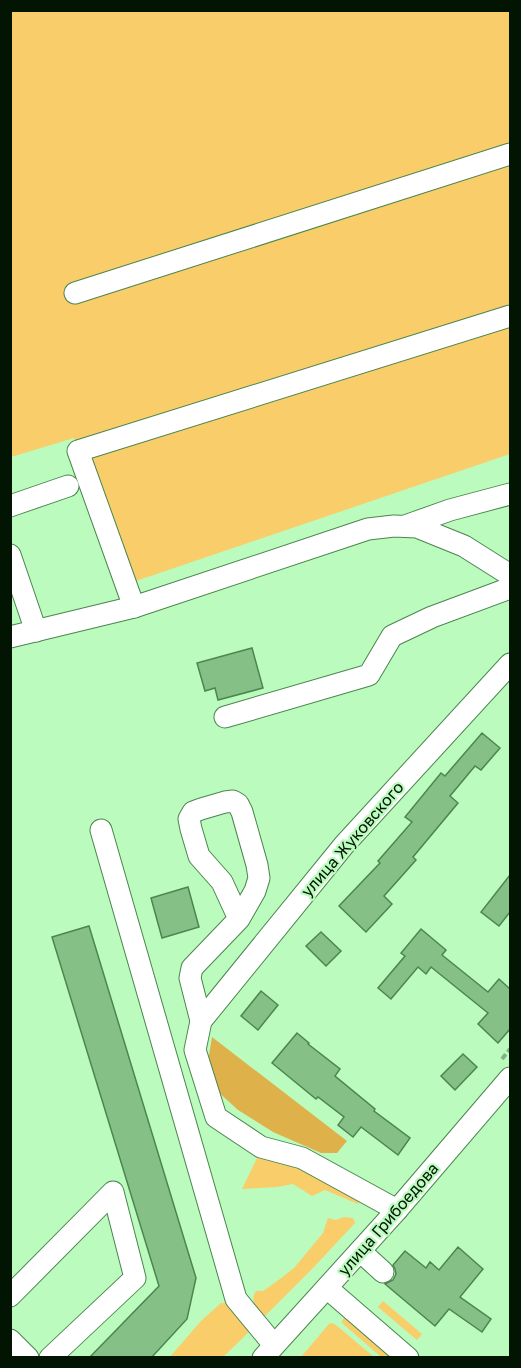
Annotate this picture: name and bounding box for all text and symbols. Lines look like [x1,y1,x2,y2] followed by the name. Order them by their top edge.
[297,777,407,901] street label: улица Жуковского
[333,1158,443,1280] street label: улица Грибоедова

